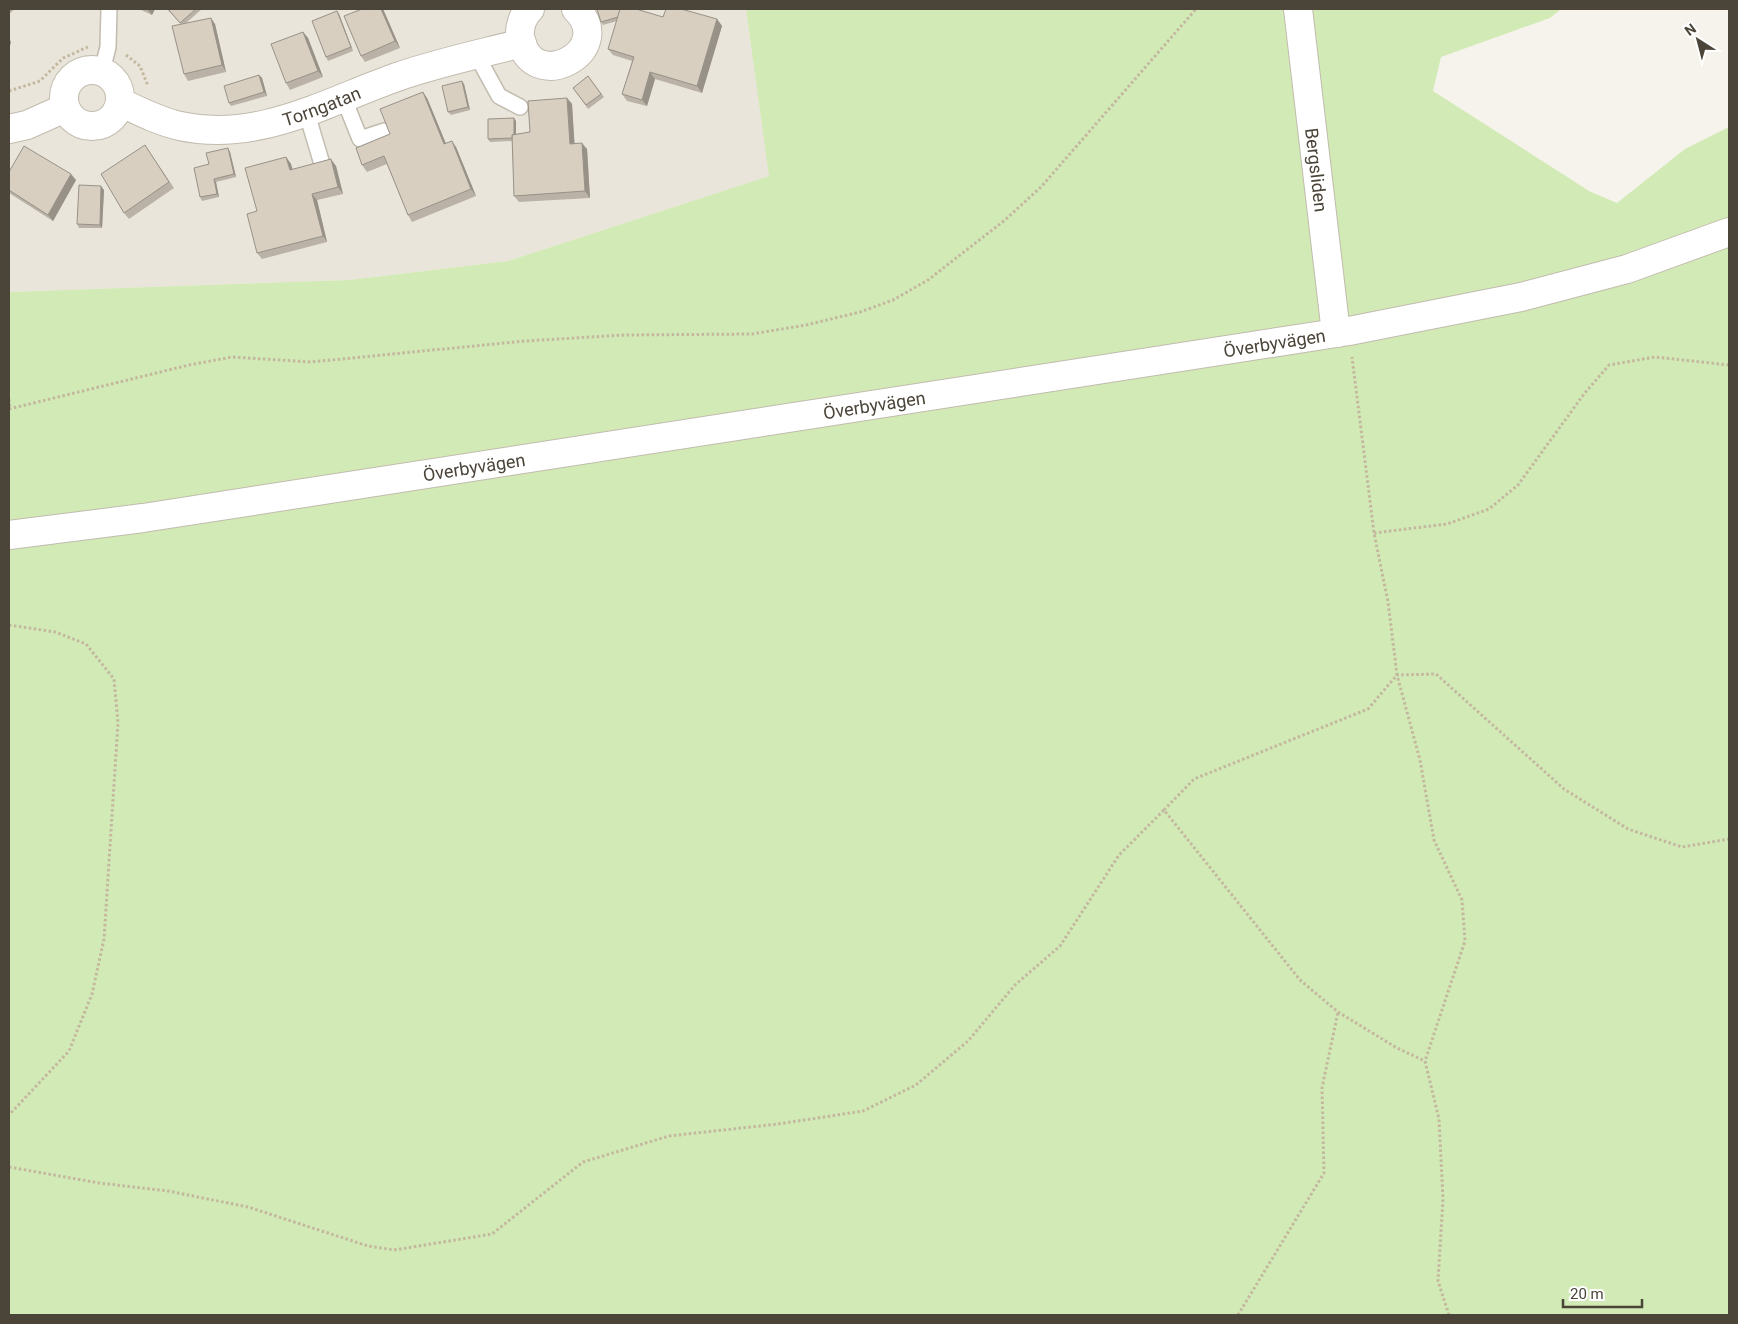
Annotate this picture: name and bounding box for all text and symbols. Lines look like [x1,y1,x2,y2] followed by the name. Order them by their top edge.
[1673,15,1723,65] north arrow
[1682,20,1699,39] text: N
[280,82,364,130] street label: Torngatan
[1302,127,1332,213] street label: Bergsliden
[1222,324,1327,361] street label: Överbyvägen
[822,386,927,423] street label: Överbyvägen
[421,448,527,485] street label: Överbyvägen
[1563,1276,1642,1308] scale bar
[1570,1285,1604,1303] text: 20 m

